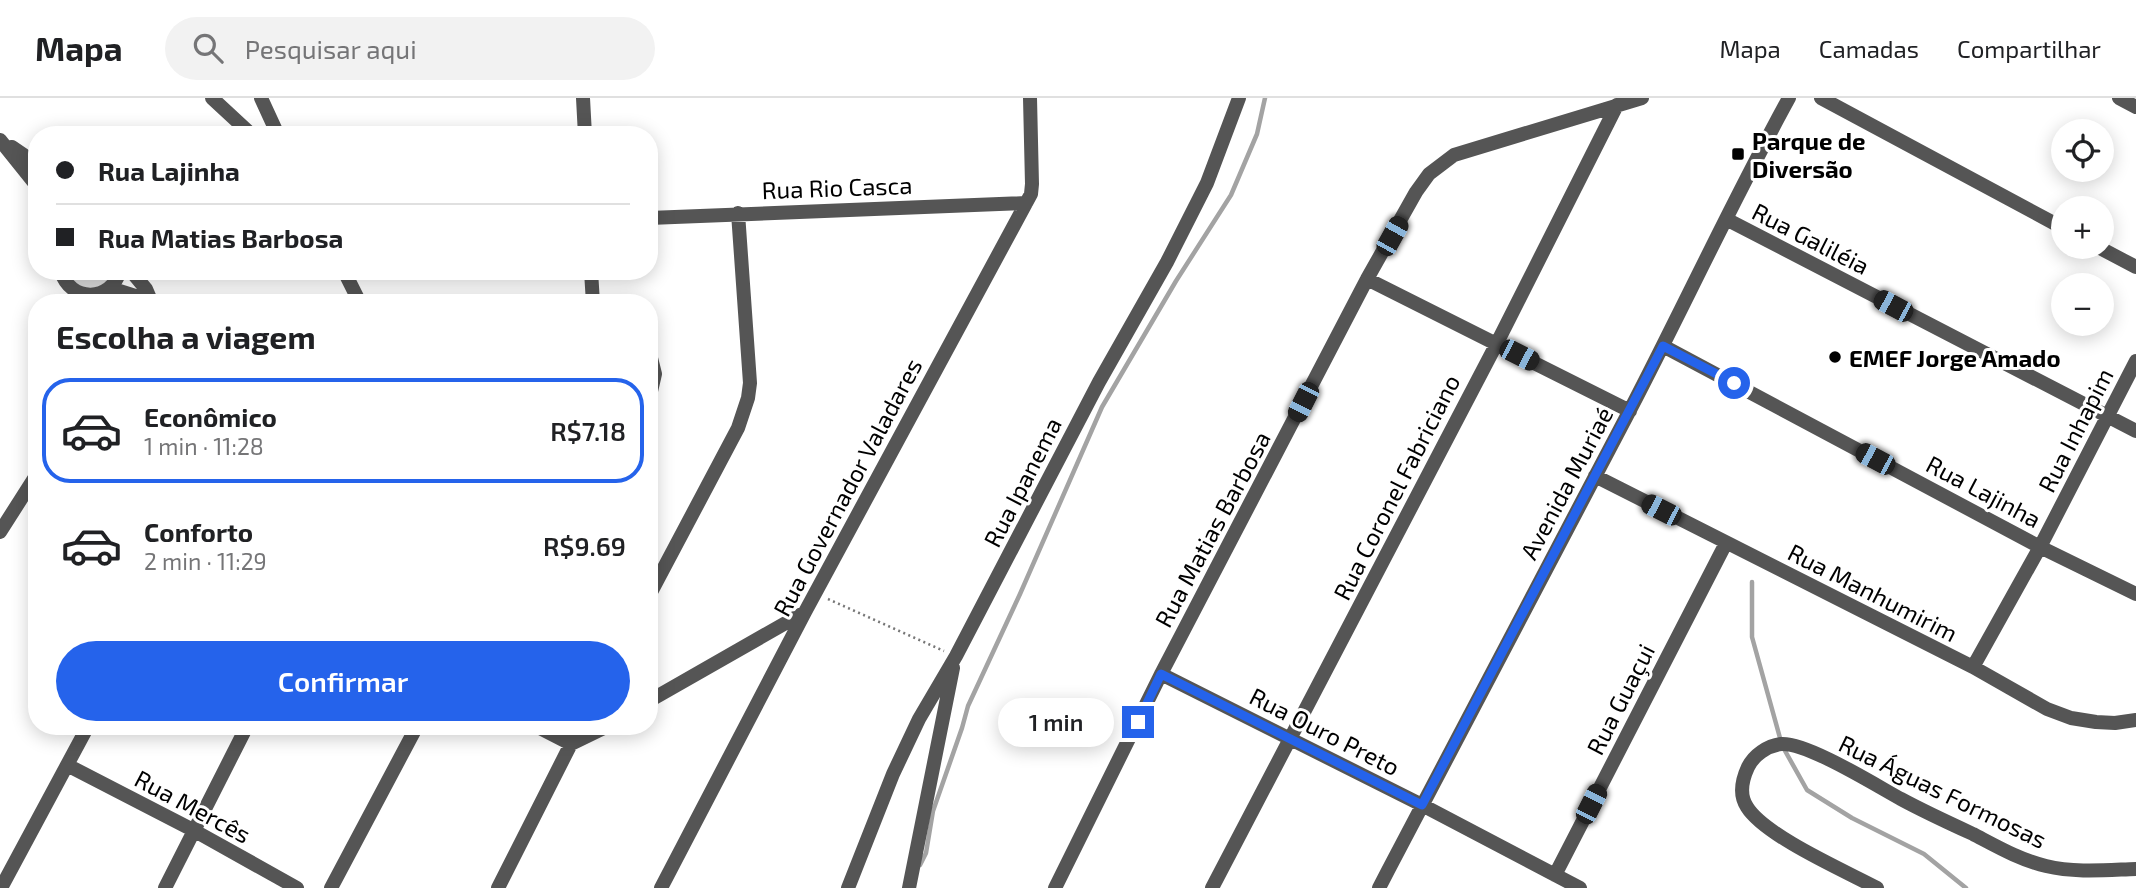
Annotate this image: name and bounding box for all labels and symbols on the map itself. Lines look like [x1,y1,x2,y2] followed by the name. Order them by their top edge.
[1752,126,1866,183] place label: Parque de Diversão
[1730,146,1746,162] marker: Parque de Diversão
[761,170,913,204] street label: Rua Rio Casca
[1748,196,1874,280] street label: Rua Galiléia
[1373,213,1412,259] car
[1870,287,1917,325] car
[1496,336,1543,374] car
[1849,343,2061,372] place label: EMEF Jorge Amado
[1827,349,1843,365] marker: EMEF Jorge Amado
[767,353,927,621] street label: Rua Governador Valadares
[2031,363,2119,497] street label: Rua Inhapim
[1718,367,1750,399] route start
[1326,369,1466,605] street label: Rua Coronel Fabriciano
[1285,379,1322,425] car
[1514,402,1618,564] street label: Avenida Muriaé
[977,412,1067,552] street label: Rua Ipanema
[1148,426,1276,632] street label: Rua Matias Barbosa
[1852,440,1899,478] car
[1922,449,2046,533] street label: Rua Lajinha
[1638,491,1685,529] car
[1783,537,1963,647] street label: Rua Manhumirim
[1580,639,1661,760] street label: Rua Guaçui
[1245,681,1405,781] street label: Rua Ouro Preto
[998,698,1114,746] callout: 1 min
[1122,706,1154,738] route end
[1835,728,2051,854] street label: Rua Águas Formosas
[130,763,256,849] street label: Rua Mercês
[1573,781,1610,827] car

